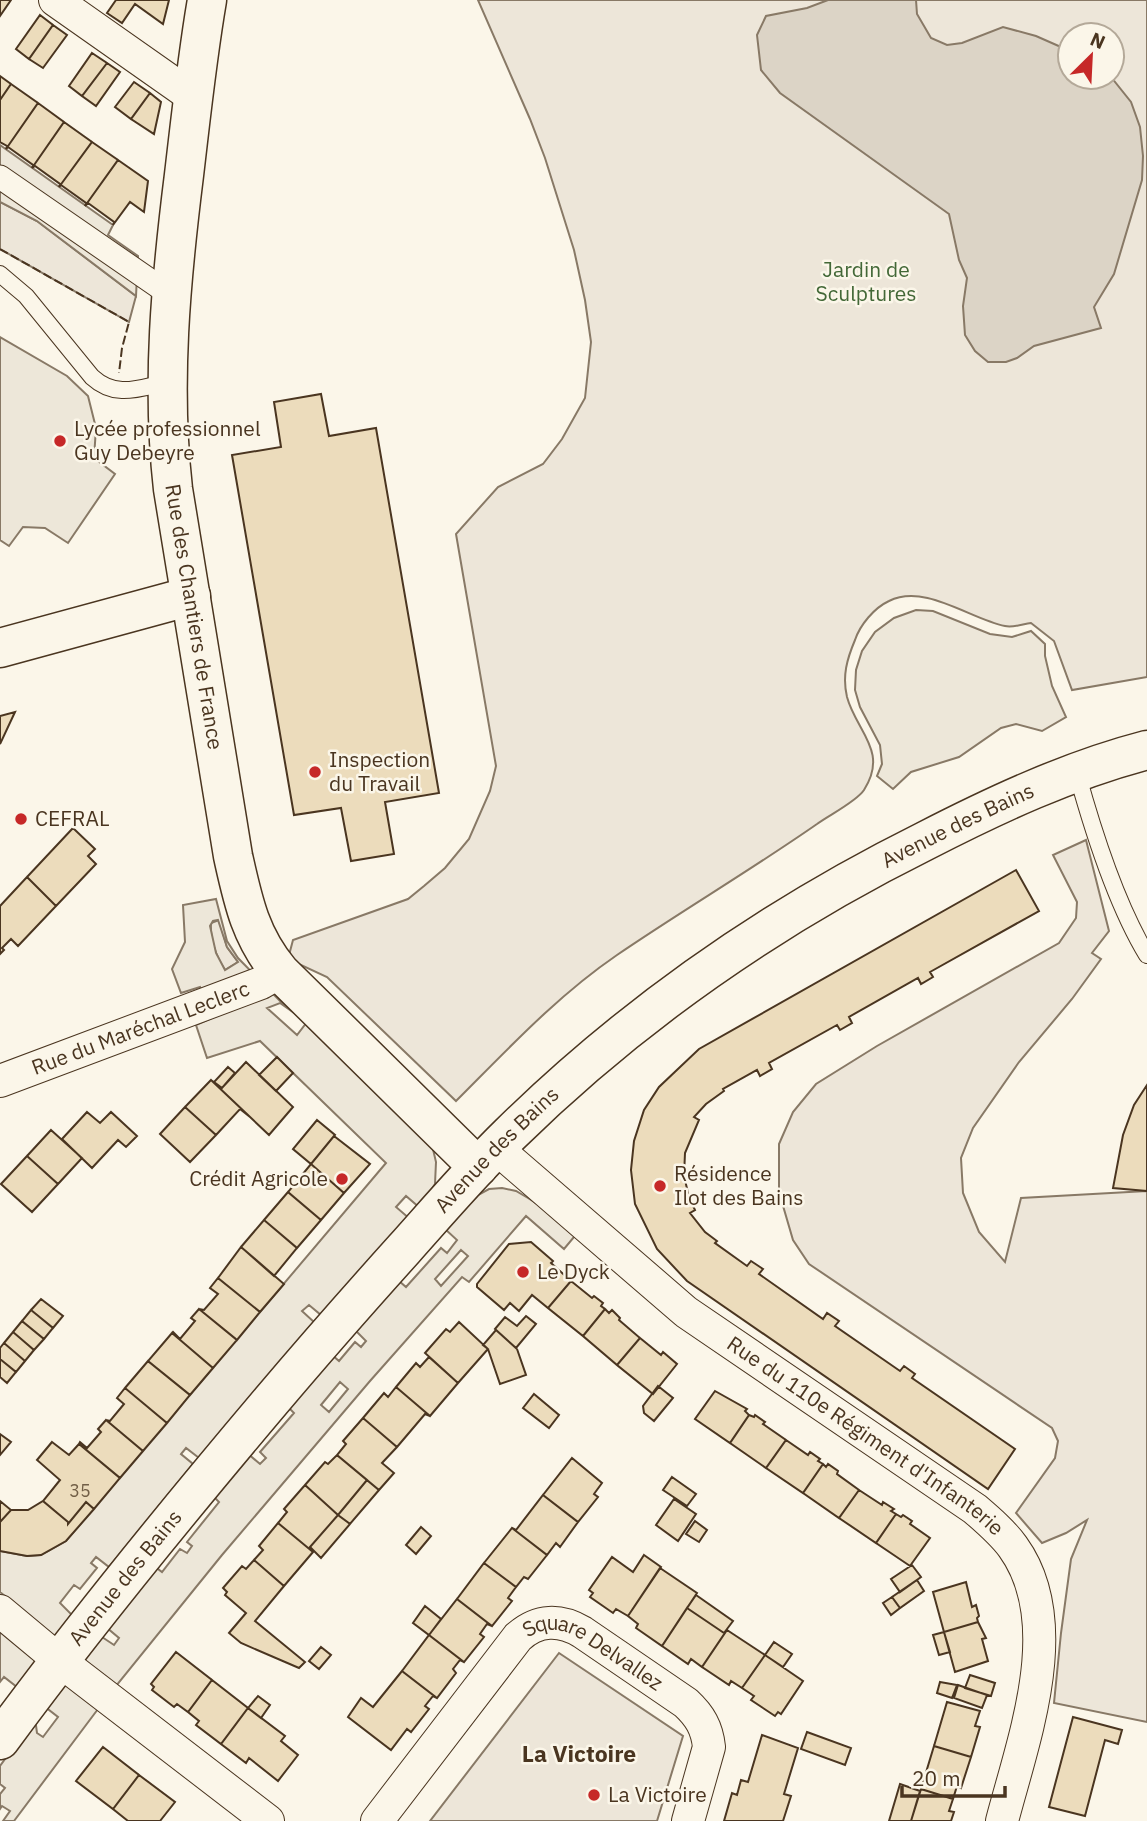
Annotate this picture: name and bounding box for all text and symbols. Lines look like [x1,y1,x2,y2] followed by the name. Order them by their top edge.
[1056,21,1126,91] north arrow
[1087,27,1109,54] text: N
[815,255,917,307] park label: Jardin de Sculptures
[74,414,261,466] place label: Lycée professionnel Guy Debeyre
[52,433,68,449] marker: Lycée professionnel Guy Debeyre
[159,482,230,752] street label: Rue des Chantiers de France
[329,745,430,797] place label: Inspection du Travail
[307,764,323,780] marker: Inspection du Travail
[876,776,1038,874] street label: Avenue des Bains
[35,804,109,832] place label: CEFRAL
[13,811,29,827] marker: CEFRAL
[27,974,253,1081] street label: Rue du Maréchal Leclerc
[428,1080,564,1218] street label: Avenue des Bains
[674,1159,803,1211] place label: Résidence Ilot des Bains
[189,1164,328,1192] place label: Crédit Agricole
[334,1171,350,1187] marker: Crédit Agricole
[652,1178,668,1194] marker: Résidence Ilot des Bains
[537,1257,610,1285] place label: Le Dyck
[515,1264,531,1280] marker: Le Dyck
[722,1329,1011,1541] street label: Rue du 110e Régiment d'Infanterie
[69,1479,91,1502] house number: 35
[62,1503,188,1651] street label: Avenue des Bains
[517,1608,669,1697] street label: Square Delvallez
[522,1738,636,1768] district label: La Victoire
[902,1755,1005,1799] scale bar
[912,1764,961,1792] text: 20 m
[608,1780,707,1808] place label: La Victoire
[586,1787,602,1803] marker: La Victoire

